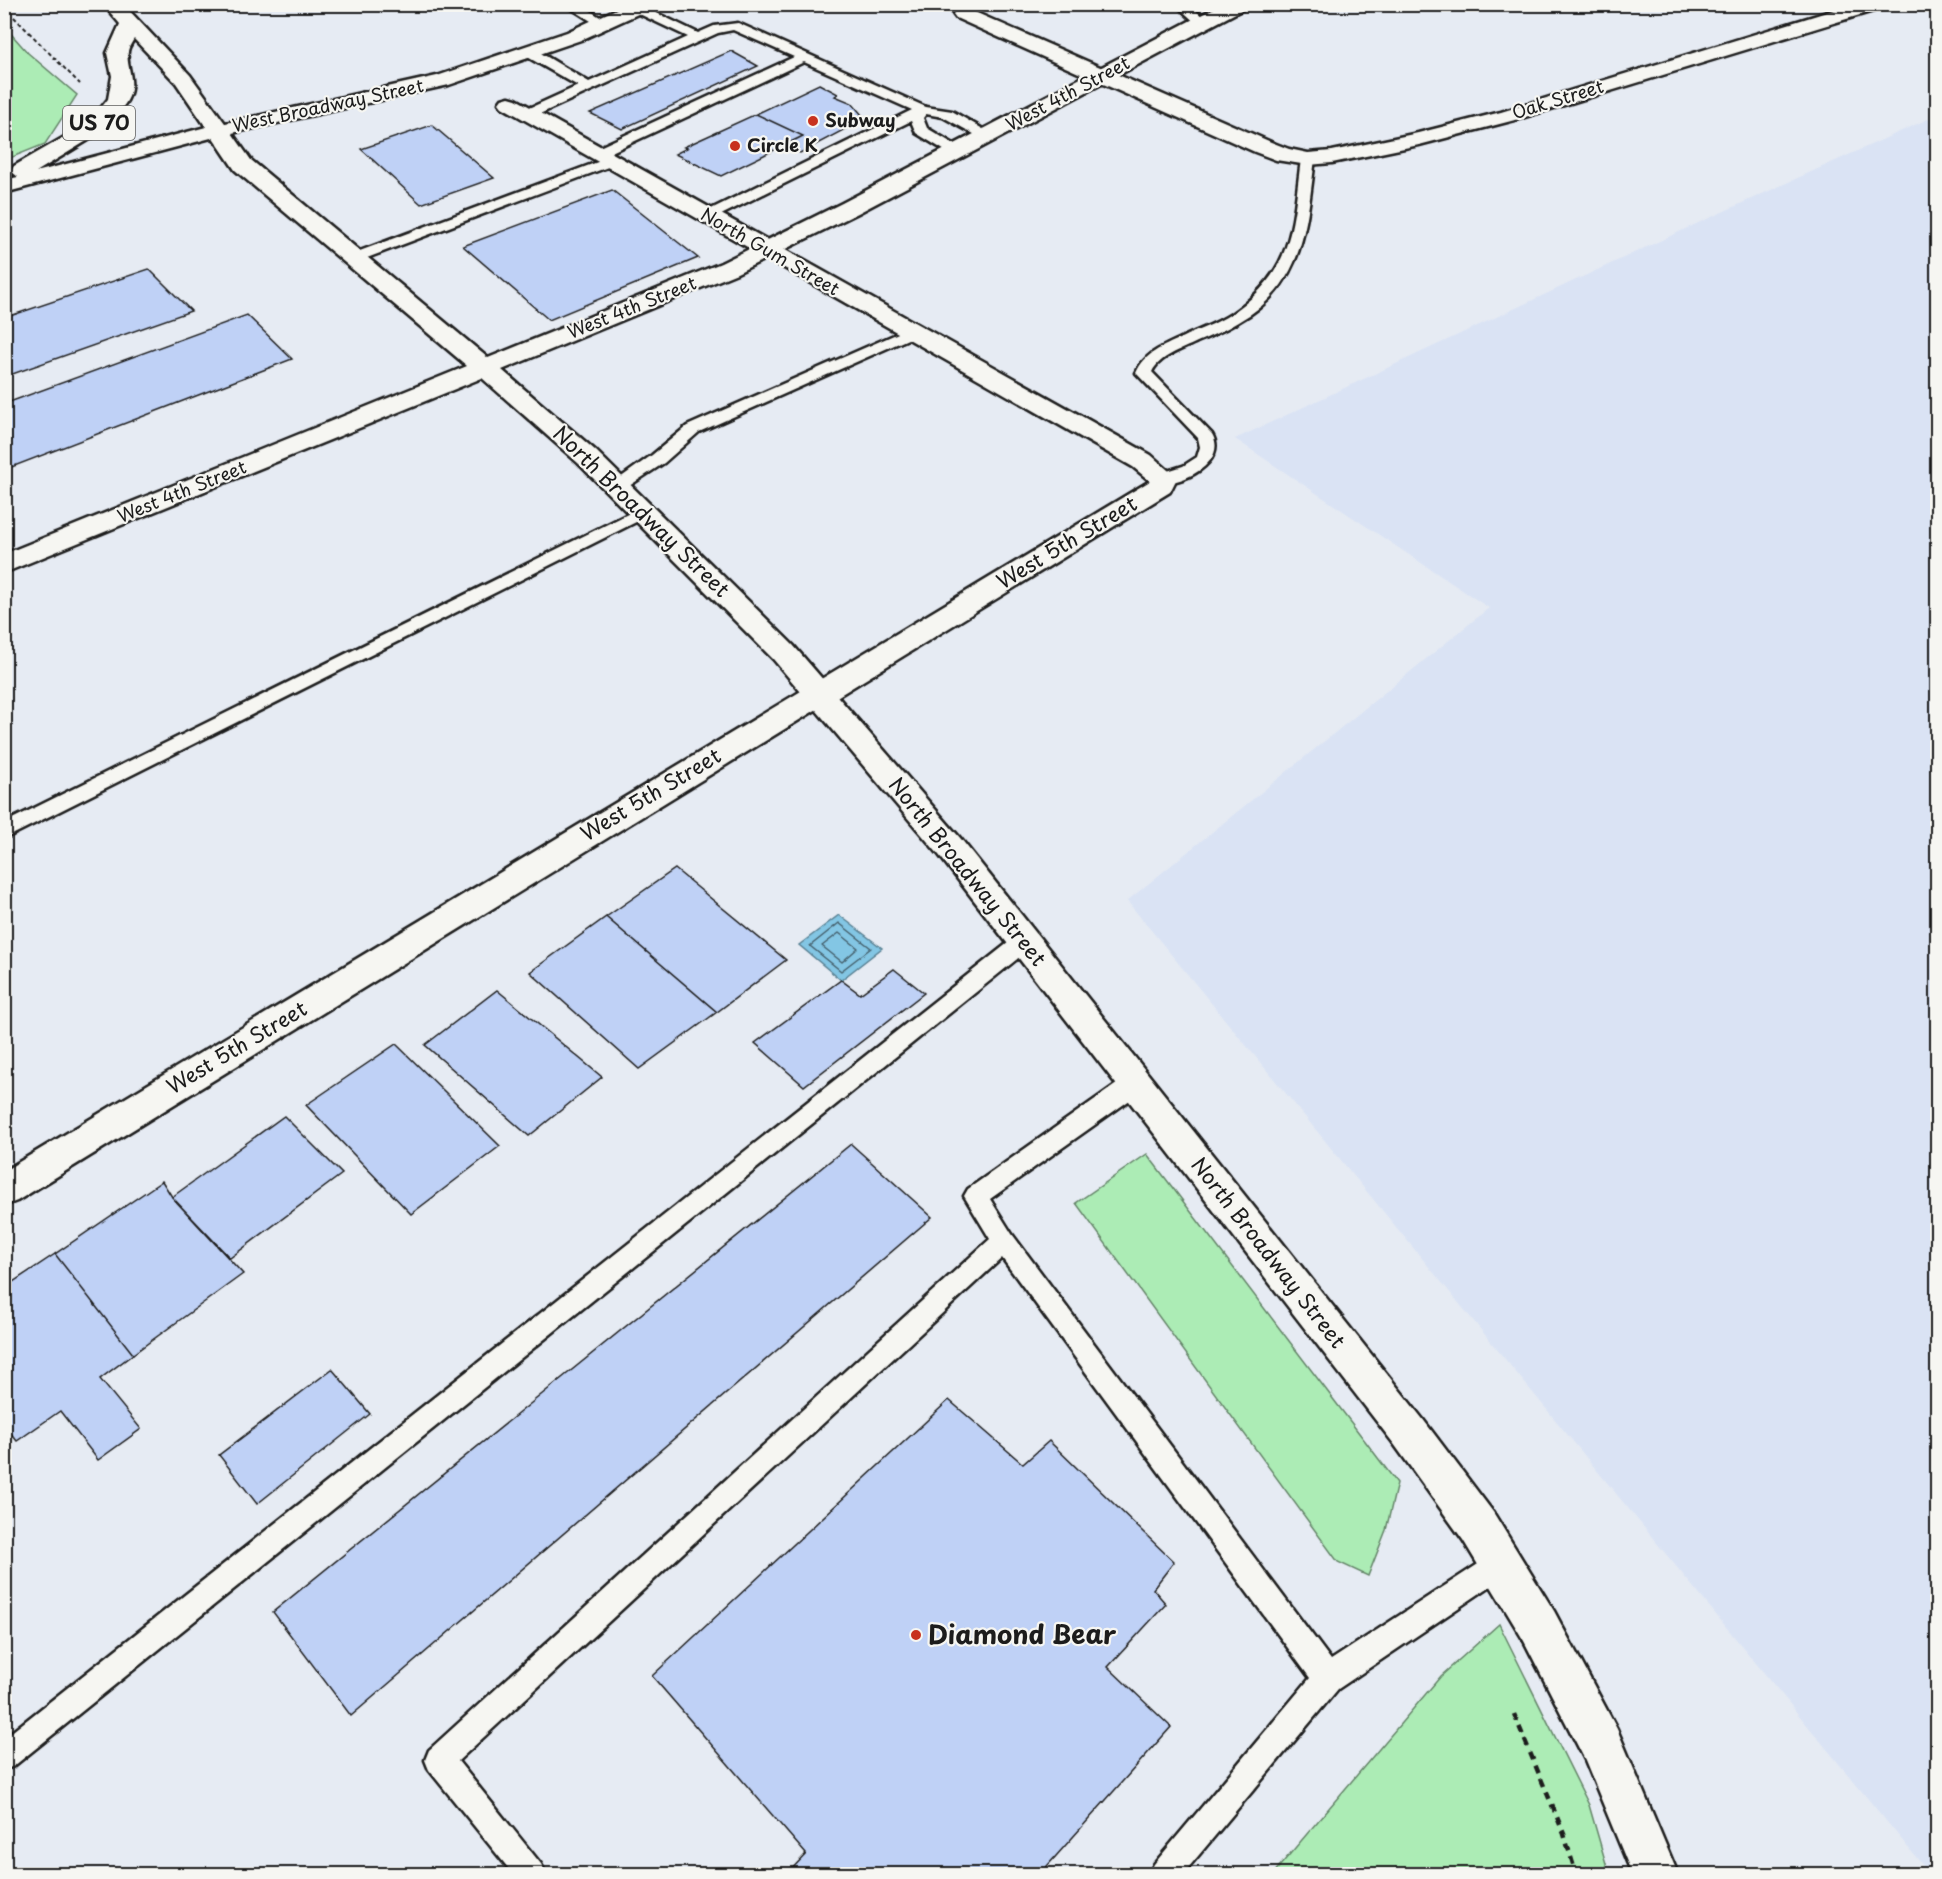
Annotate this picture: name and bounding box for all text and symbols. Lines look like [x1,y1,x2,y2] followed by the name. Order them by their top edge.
[1000,49,1134,137] street label: West 4th Street
[229,71,426,138] street label: West Broadway Street
[1508,72,1607,125] street label: Oak Street
[63,106,135,140] road number: US 70
[825,106,895,133] place label: Subway
[806,114,820,128] marker: Subway
[747,131,818,158] place label: Circle K
[728,139,742,153] marker: Circle K
[696,200,845,301] street label: North Gum Street
[563,268,700,345] street label: West 4th Street
[547,417,738,604] street label: North Broadway Street
[113,452,250,529] street label: West 4th Street
[990,487,1142,596] street label: West 5th Street
[574,739,726,848] street label: West 5th Street
[882,769,1055,972] street label: North Broadway Street
[160,992,312,1101] street label: West 5th Street
[1185,1149,1355,1354] street label: North Broadway Street
[928,1614,1117,1653] place label: Diamond Bear
[909,1628,923,1642] marker: Diamond Bear

